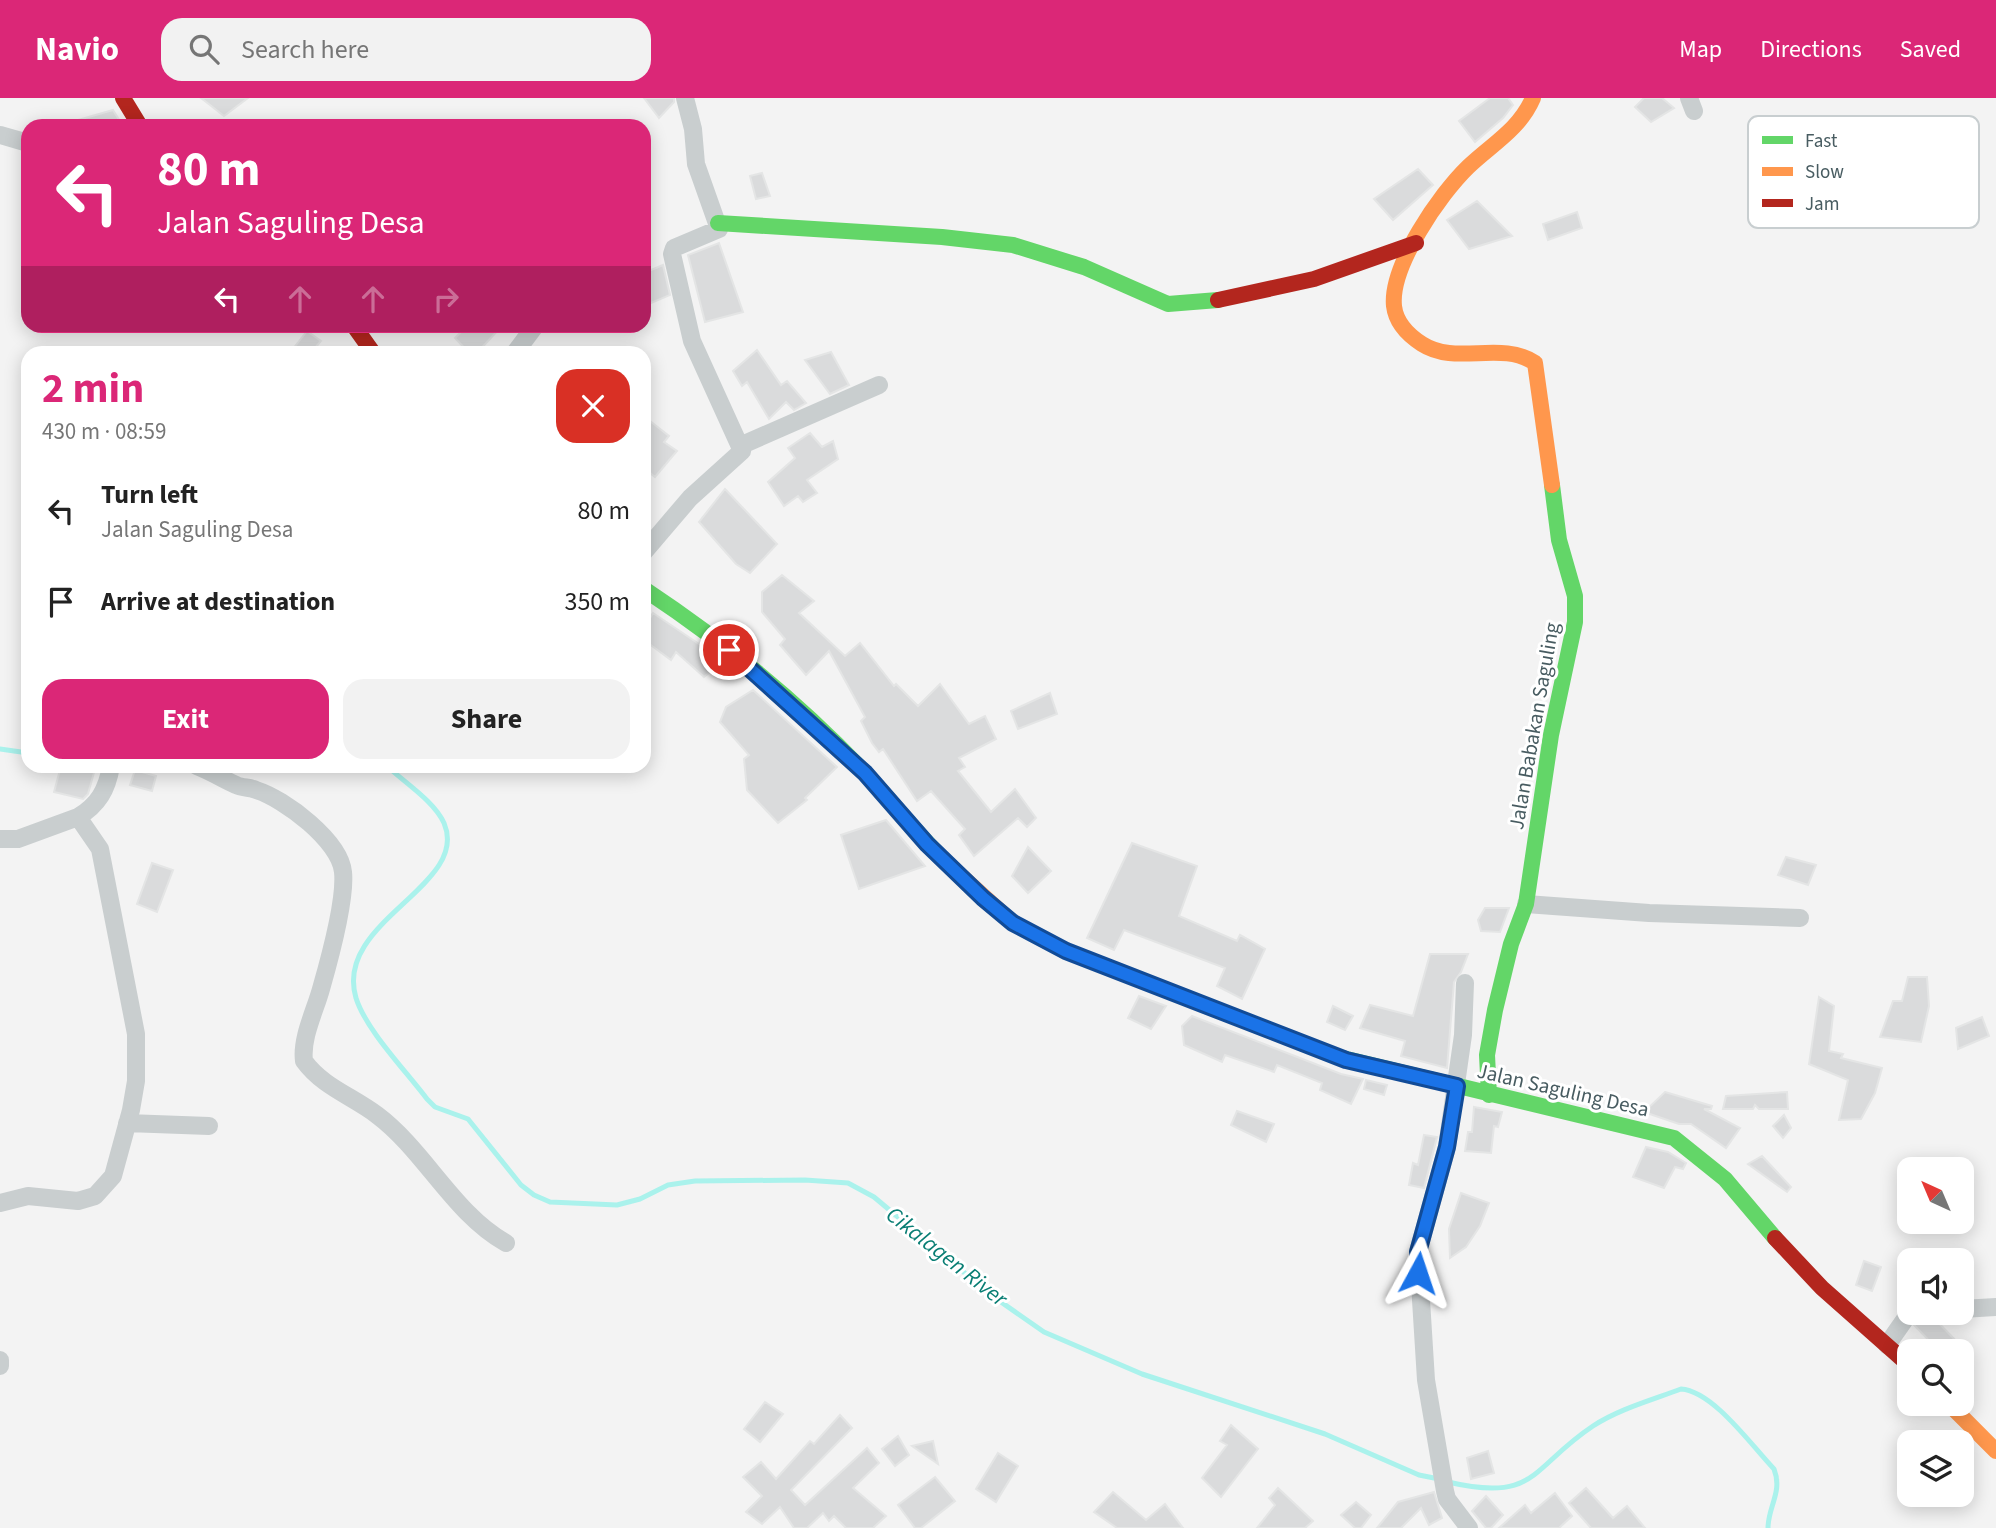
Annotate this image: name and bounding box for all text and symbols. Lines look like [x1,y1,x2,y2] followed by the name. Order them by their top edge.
[161,18,651,81] search box
[35,26,119,73] text: Navio
[185,30,223,68] icon: search
[241,31,369,68] text: Search here
[1679,32,1722,67] text: Map
[1760,32,1862,67] text: Directions
[1900,32,1961,67] text: Saved
[1748,116,1979,228] legend
[1805,128,1838,155] text: Fast
[157,135,261,205] text: 80 m
[42,147,133,238] icon: left
[1805,159,1844,186] text: Slow
[1805,191,1839,218] text: Jam
[157,200,425,246] text: Jalan Saguling Desa
[208,280,246,318] icon: left
[281,280,319,318] icon: ahead
[354,280,392,318] icon: ahead
[427,280,465,318] icon: right
[42,359,144,419] text: 2 min
[556,369,630,443] button: close
[42,415,166,448] text: 430 m · 08:59
[101,476,198,513] text: Turn left
[42,492,80,530] icon: left
[577,492,630,529] text: 80 m
[101,513,293,546] text: Jalan Saguling Desa
[42,583,80,621] icon: arrive
[101,583,335,620] text: Arrive at destination
[564,583,630,620] text: 350 m
[699,620,759,680] pin
[1501,620,1567,832] street label: Jalan Babakan Saguling
[710,631,748,669] icon: arrive
[42,679,329,759] button: Exit
[343,679,630,759] button: Share
[1474,1056,1652,1124] street label: Jalan Saguling Desa
[1897,1157,1974,1234] north arrow
[1897,1157,1974,1507] map controls
[879,1198,1015,1315] water label: Cikalagen River
[1381,1236,1455,1310] position arrow
[1897,1248,1974,1325] button: sound
[1897,1339,1974,1416] button: search
[1897,1430,1974,1507] button: layers

